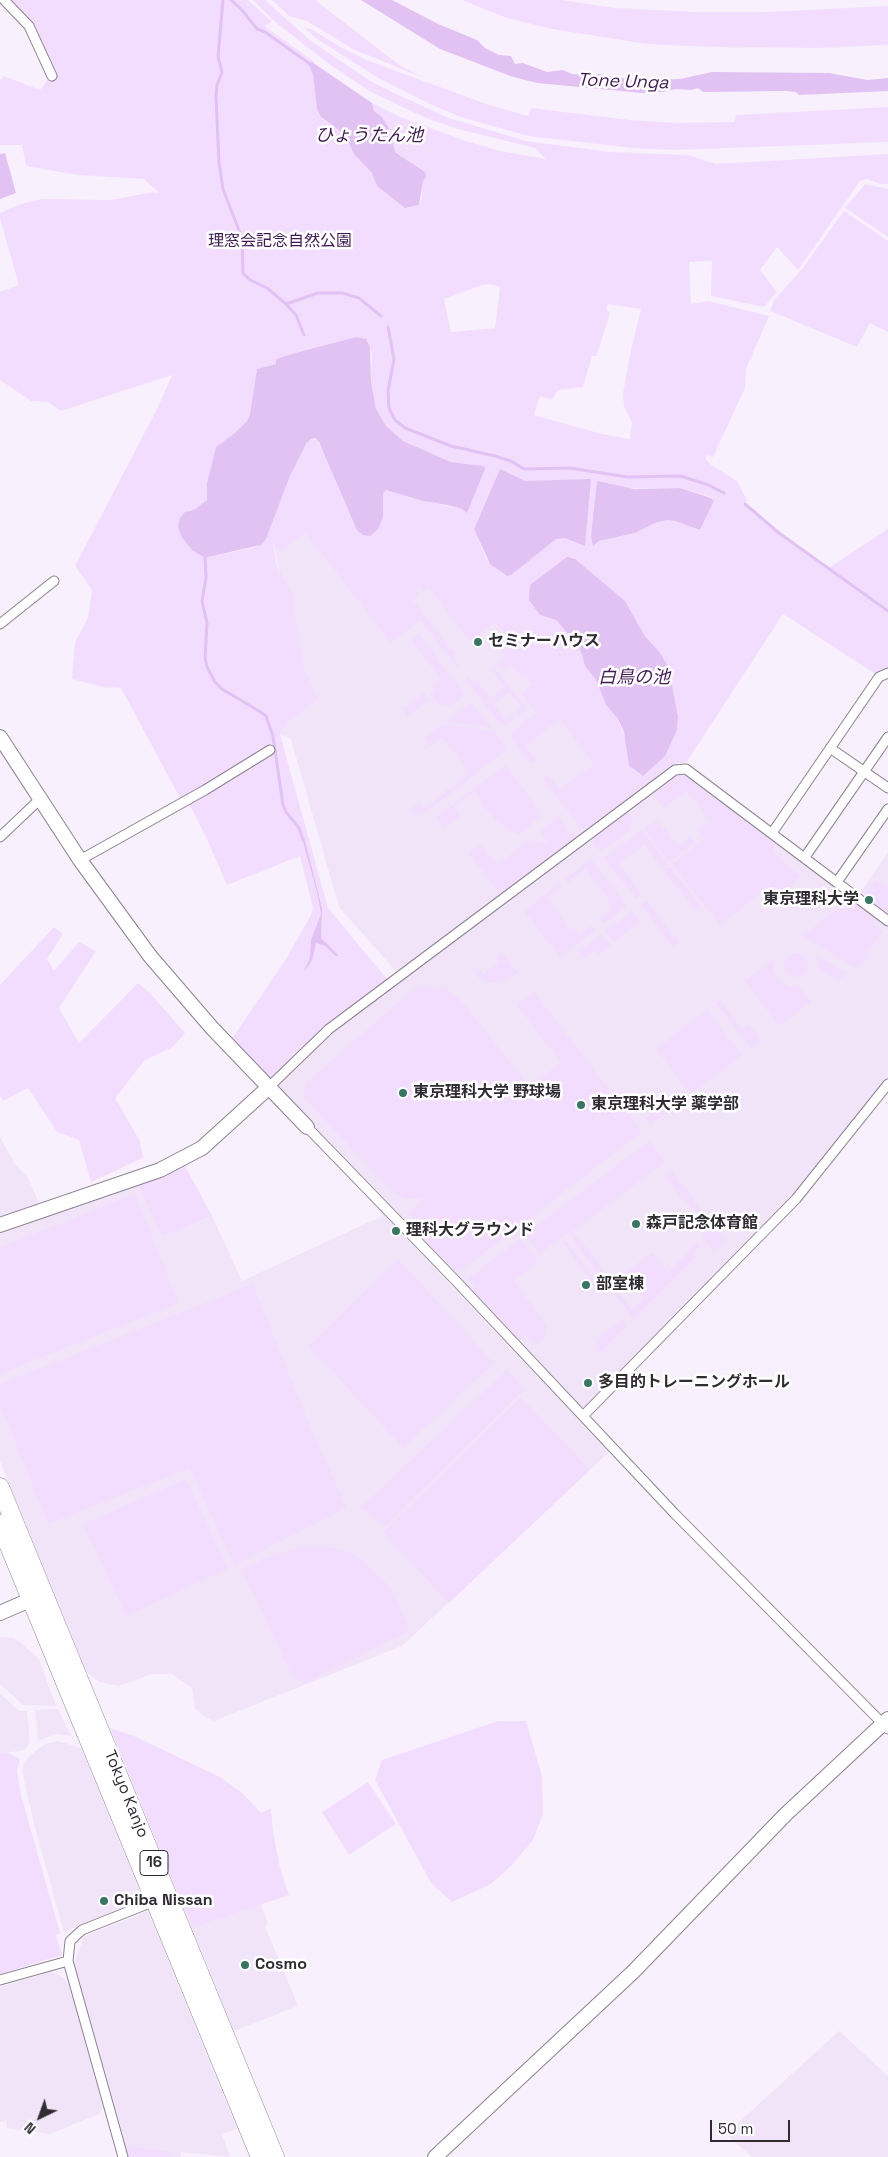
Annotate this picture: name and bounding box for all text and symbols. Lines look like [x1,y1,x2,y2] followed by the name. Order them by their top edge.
[577,70,669,94] water label: Tone Unga
[315,125,423,147] water label: ひょうたん池
[208,232,352,252] park label: 理窓会記念自然公園
[488,632,600,652] place label: セミナーハウス
[472,636,484,648] marker: セミナーハウス
[598,667,670,689] water label: 白鳥の池
[763,890,859,910] place label: 東京理科大学
[863,894,875,906] marker: 東京理科大学
[413,1083,561,1103] place label: 東京理科大学 野球場
[397,1087,409,1099] marker: 東京理科大学 野球場
[591,1095,739,1115] place label: 東京理科大学 薬学部
[575,1099,587,1111] marker: 東京理科大学 薬学部
[646,1214,758,1234] place label: 森戸記念体育館
[630,1218,642,1230] marker: 森戸記念体育館
[406,1221,534,1241] place label: 理科大グラウンド
[390,1225,402,1237] marker: 理科大グラウンド
[596,1275,644,1295] place label: 部室棟
[580,1279,592,1291] marker: 部室棟
[598,1373,790,1393] place label: 多目的トレーニングホール
[582,1377,594,1389] marker: 多目的トレーニングホール
[100,1747,152,1841] street label: Tokyo Kanjo
[140,1850,168,1876] road number: 16
[114,1891,213,1911] place label: Chiba Nissan
[98,1895,110,1907] marker: Chiba Nissan
[255,1955,307,1975] place label: Cosmo
[239,1959,251,1971] marker: Cosmo
[15,2092,65,2142] north arrow
[713,2110,793,2142] scale bar
[20,2118,39,2138] text: N
[718,2119,753,2138] text: 50 m

